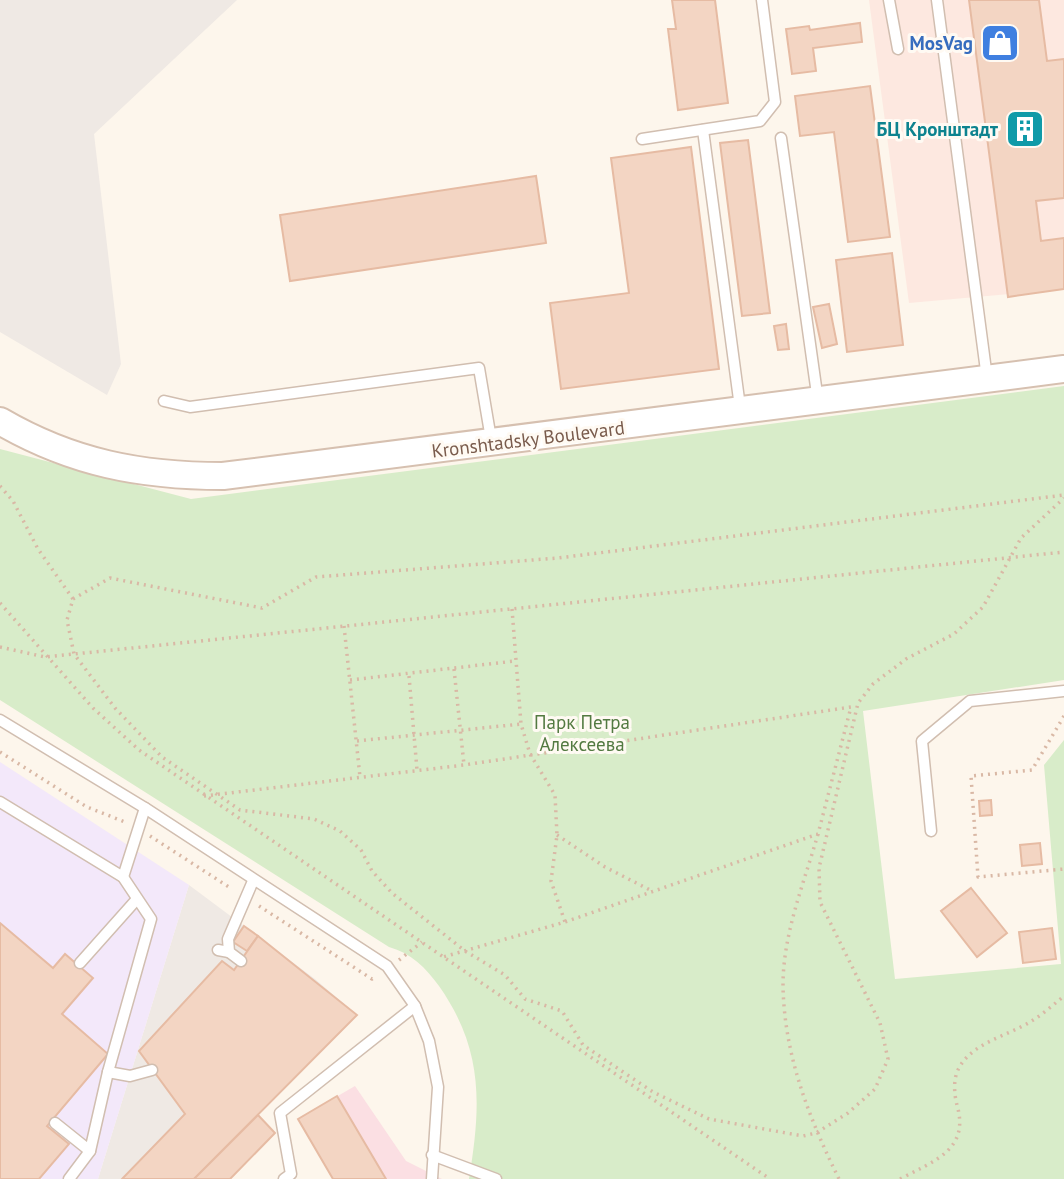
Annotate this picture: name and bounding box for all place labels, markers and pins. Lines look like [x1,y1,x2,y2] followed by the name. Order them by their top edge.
[979,22,1021,64] shop icon: MosVag
[910,31,973,55] place label: MosVag
[1004,108,1046,150] building icon: БЦ Кронштадт
[877,117,998,141] place label: БЦ Кронштадт

